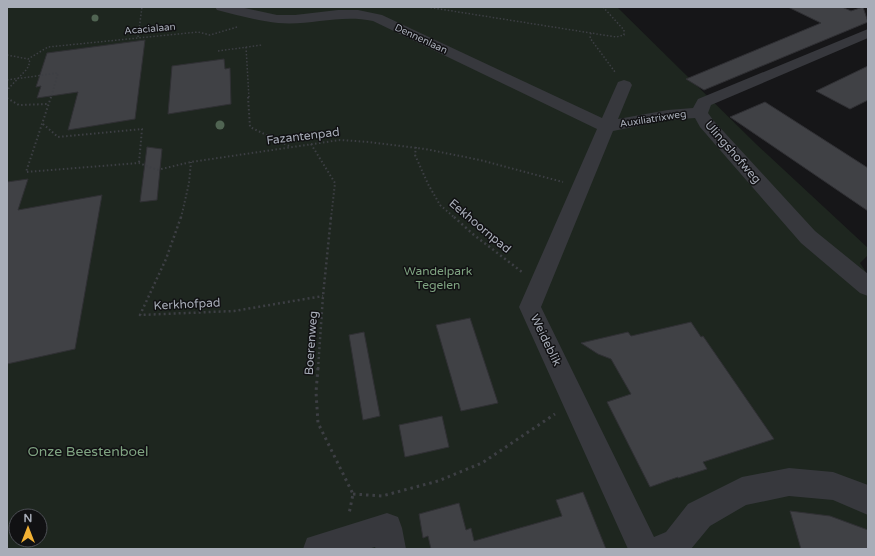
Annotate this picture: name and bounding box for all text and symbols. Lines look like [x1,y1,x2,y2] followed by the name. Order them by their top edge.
[124,21,176,37] street label: Acacialaan
[393,22,449,56] street label: Dennenlaan
[619,108,687,130] street label: Auxiliatrixweg
[702,118,764,186] street label: Ulingshofweg
[266,125,340,147] street label: Fazantenpad
[446,196,514,256] street label: Eekhoornpad
[404,264,473,292] park label: Wandelpark Tegelen
[153,295,221,313] street label: Kerkhofpad
[302,310,320,376] street label: Boerenweg
[527,312,565,369] street label: Weideblik
[28,443,148,460] park label: Onze Beestenboel
[8,508,48,548] north arrow
[24,512,32,525] text: N

